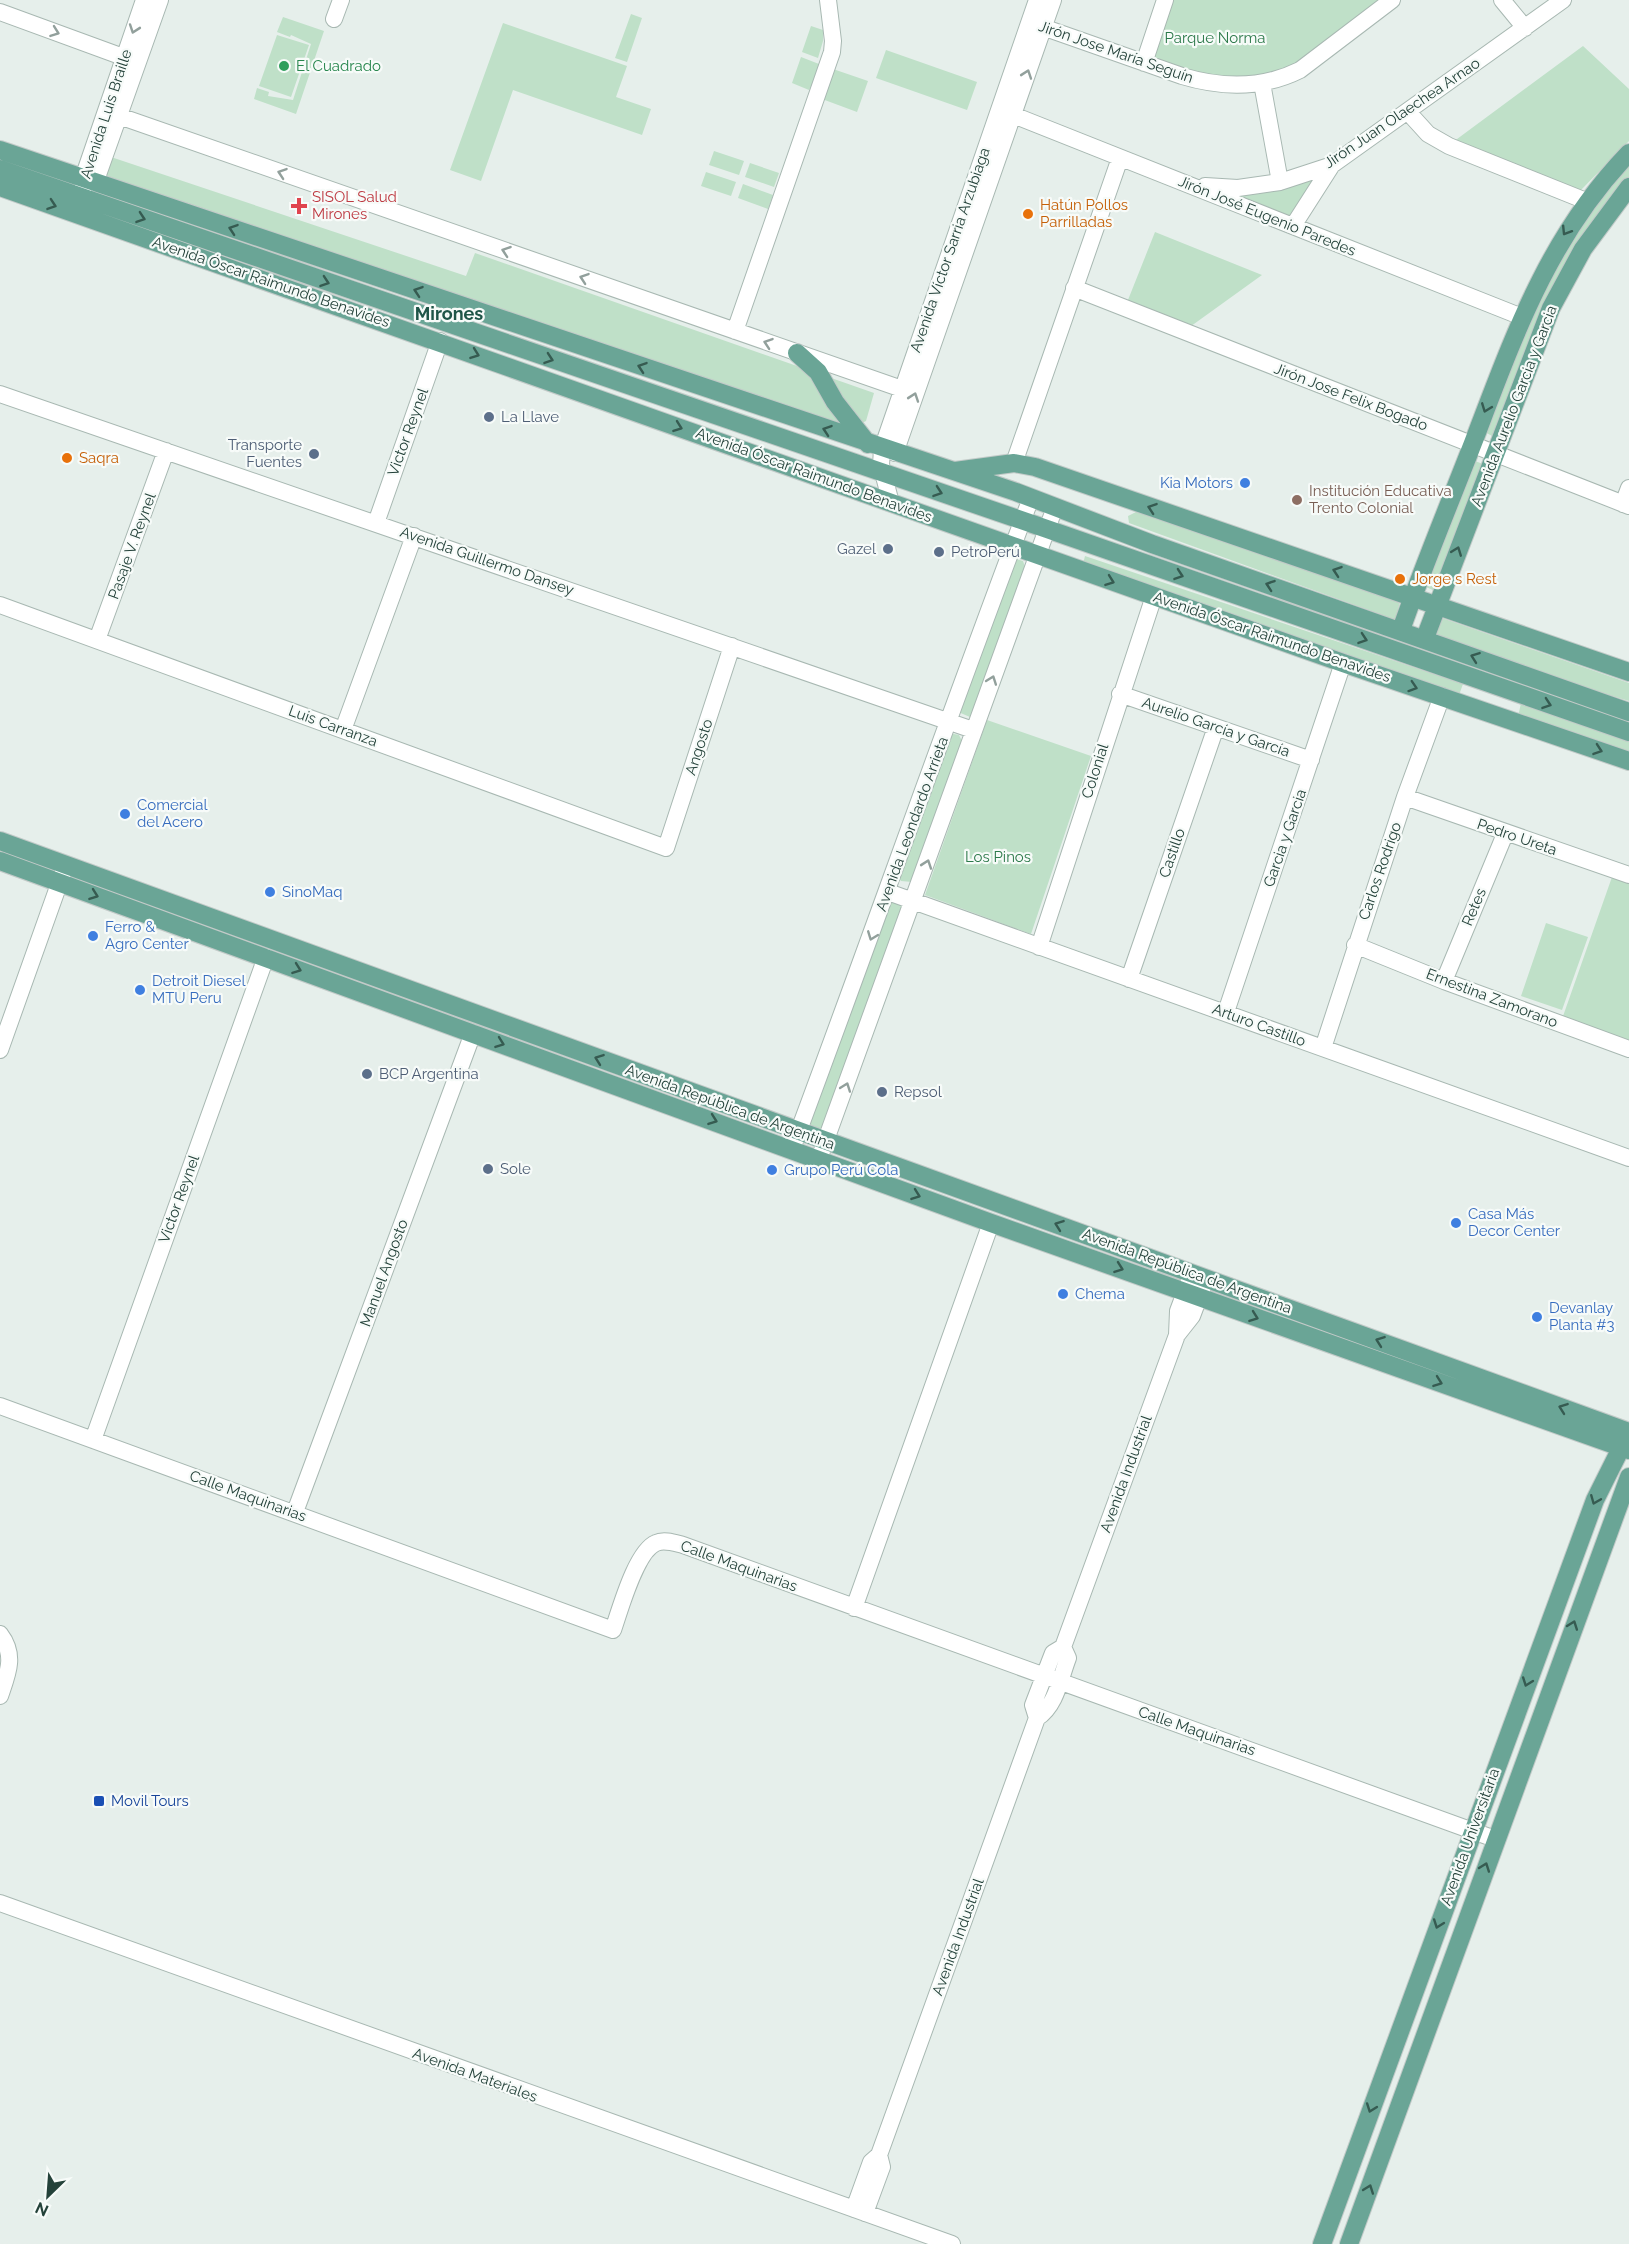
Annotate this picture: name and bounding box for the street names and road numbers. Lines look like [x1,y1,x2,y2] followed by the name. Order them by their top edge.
[1036,17,1196,87] street label: Jirón Jose María Seguín
[77,47,135,181] street label: Avenida Luis Braille
[1321,54,1483,172] street label: Jirón Juan Olaechea Arnao
[906,145,994,355] street label: Avenida Víctor Sarria Arzubiaga
[1176,172,1358,260] street label: Jirón José Eugenio Paredes
[150,233,392,331] street label: Avenida Óscar Raimundo Benavides
[1467,303,1561,509] street label: Avenida Aurelio Garcia y Garcia
[1272,359,1430,435] street label: Jirón Jose Felix Bogado
[384,385,433,478] street label: Victor Reynel
[693,424,935,526] street label: Avenida Óscar Raimundo Benavides
[104,489,160,602] street label: Pasaje V. Reynel
[398,523,576,599] street label: Avenida Guillermo Dansey
[1151,588,1393,686] street label: Avenida Óscar Raimundo Benavides
[1140,693,1292,761] street label: Aurelio García y García
[286,702,380,750] street label: Luis Carranza
[681,717,717,777] street label: Angosto
[872,734,952,914] street label: Avenida Leondardo Arrieta
[1078,740,1113,801] street label: Colonial
[1260,787,1310,889] street label: Garcia y Garcia
[1475,815,1559,859] street label: Pedro Ureta
[1355,820,1405,922] street label: Carlos Rodrigo
[1155,826,1189,880] street label: Castillo
[1458,885,1490,929] street label: Retes
[1424,965,1560,1031] street label: Ernestina Zamorano
[1210,1000,1308,1050] street label: Arturo Castillo
[623,1061,837,1153] street label: Avenida República de Argentina
[155,1152,204,1245] street label: Victor Reynel
[356,1217,412,1329] street label: Manuel Angosto
[1080,1225,1294,1317] street label: Avenida República de Argentina
[1096,1412,1156,1535] street label: Avenida Industrial
[187,1467,309,1525] street label: Calle Maquinarias
[678,1537,800,1595] street label: Calle Maquinarias
[1136,1702,1258,1760] street label: Calle Maquinarias
[1437,1766,1503,1908] street label: Avenida Universitaria
[928,1875,988,1998] street label: Avenida Industrial
[410,2044,540,2106] street label: Avenida Materiales

